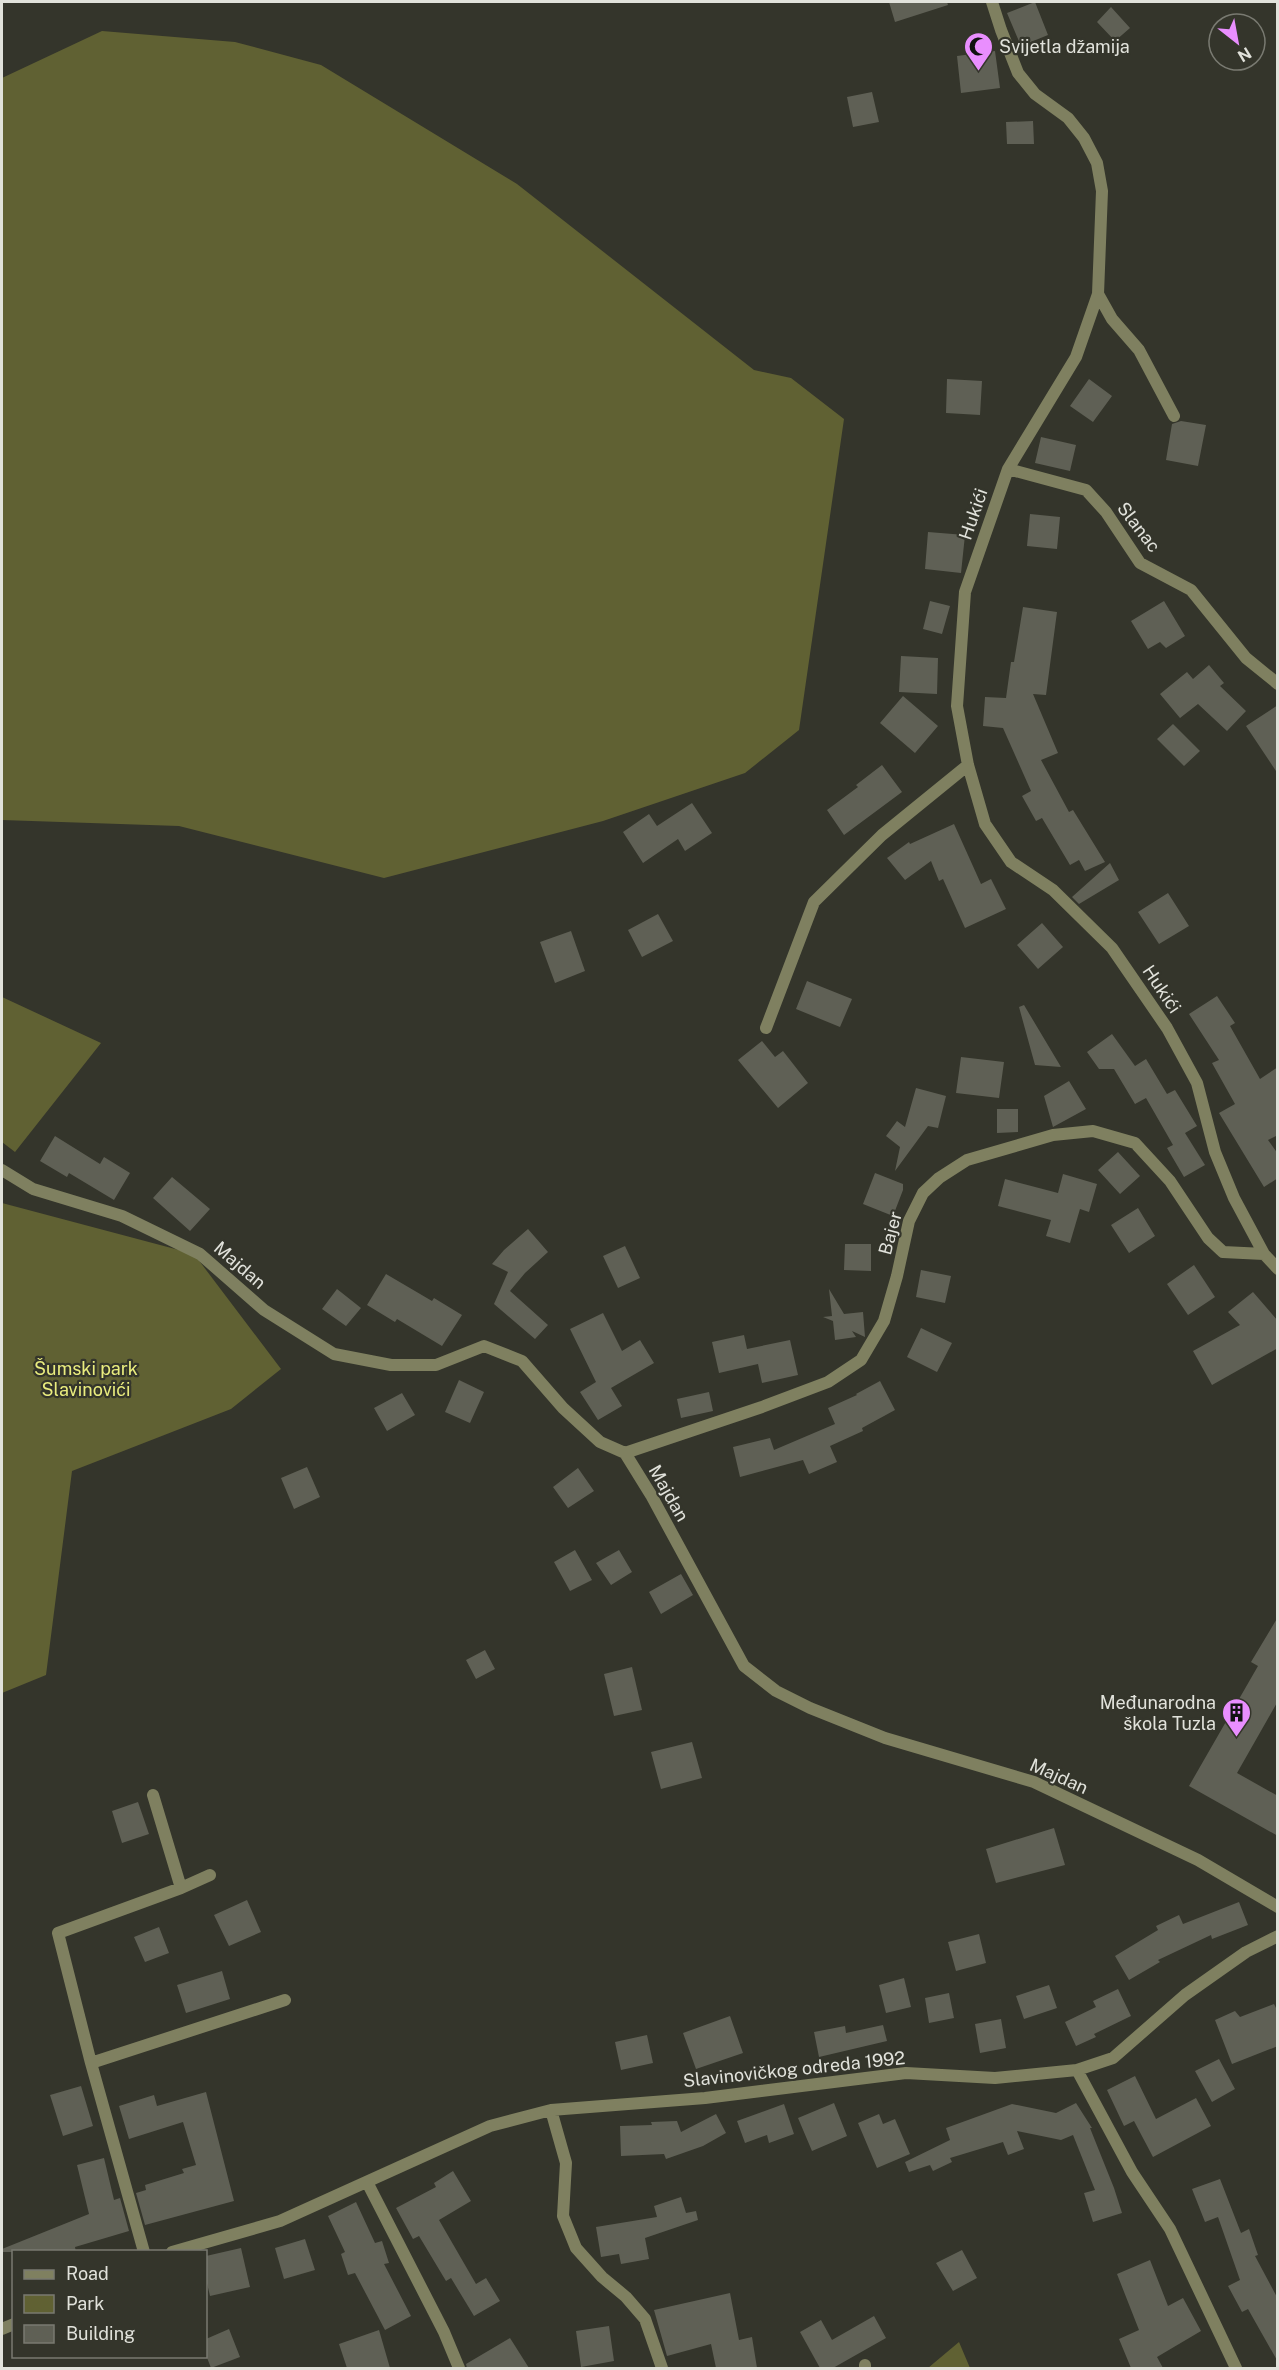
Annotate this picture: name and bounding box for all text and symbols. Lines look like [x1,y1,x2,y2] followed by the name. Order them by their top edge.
[1207,12,1267,72] north arrow
[962,30,994,72] mosque icon: Svijetla džamija
[999,36,1130,57] place label: Svijetla džamija
[1234,43,1255,66] text: N
[954,485,992,543] street label: Hukići
[1113,498,1165,556] street label: Slanac
[1138,961,1186,1017] street label: Hukići
[874,1209,906,1257] street label: Bajer
[210,1237,270,1293] street label: Majdan
[34,1358,138,1400] park label: Šumski park Slavinovići
[644,1461,694,1525] street label: Majdan
[1100,1692,1216,1734] place label: Međunarodna škola Tuzla
[1221,1696,1253,1738] building icon: Međunarodna škola Tuzla
[1027,1754,1091,1798] street label: Majdan
[682,2047,906,2091] street label: Slavinovičkog odreda 1992
[12,2250,207,2358] legend
[66,2263,109,2284] text: Road
[66,2293,104,2314] text: Park
[66,2323,135,2344] text: Building

